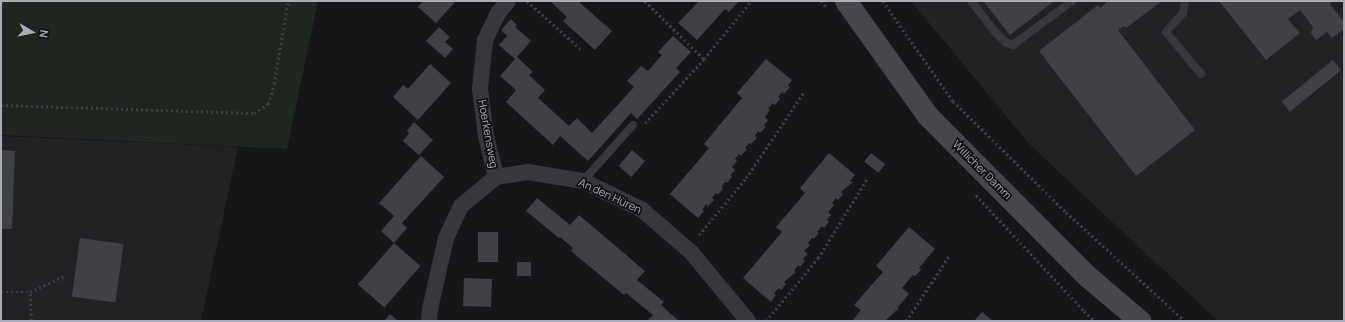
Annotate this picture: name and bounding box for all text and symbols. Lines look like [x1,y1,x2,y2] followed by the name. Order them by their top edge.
[12,12,52,52] north arrow
[36,29,52,39] text: N
[475,99,501,169] street label: Hoerkensweg
[950,138,1014,202] street label: Willicher Damm
[576,176,644,216] street label: An den Hüren

